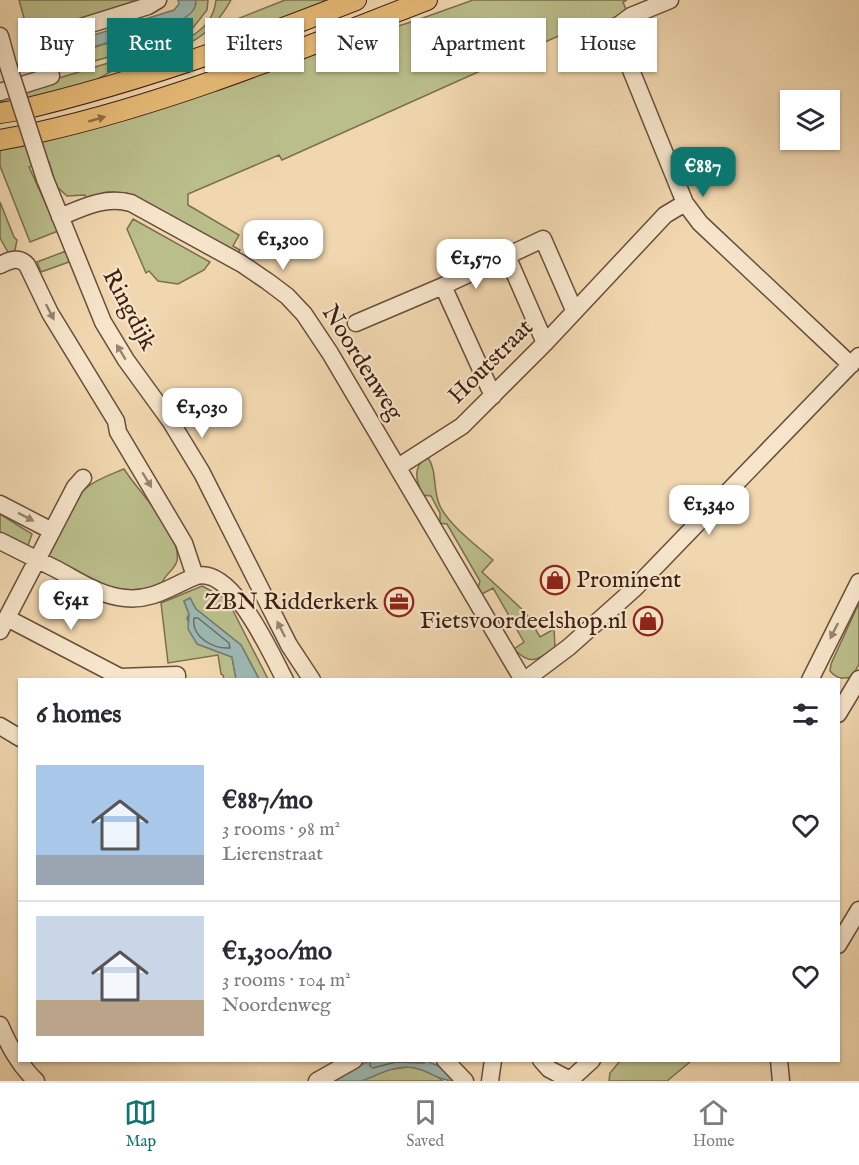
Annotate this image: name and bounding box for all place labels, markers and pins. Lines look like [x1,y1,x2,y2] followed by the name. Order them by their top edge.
[667,147,739,198] pin: €887
[234,220,332,271] pin: €1,300
[427,239,525,290] pin: €1,570
[153,388,251,439] pin: €1,030
[660,485,758,536] pin: €1,340
[539,564,571,596] shop icon: Prominent
[576,565,681,596] place label: Prominent
[35,580,107,631] pin: €541
[383,586,415,618] office icon: ZBN Ridderkerk
[204,587,378,618] place label: ZBN Ridderkerk
[632,605,664,637] shop icon: Fietsvoordeelshop.nl
[420,606,627,637] place label: Fietsvoordeelshop.nl

